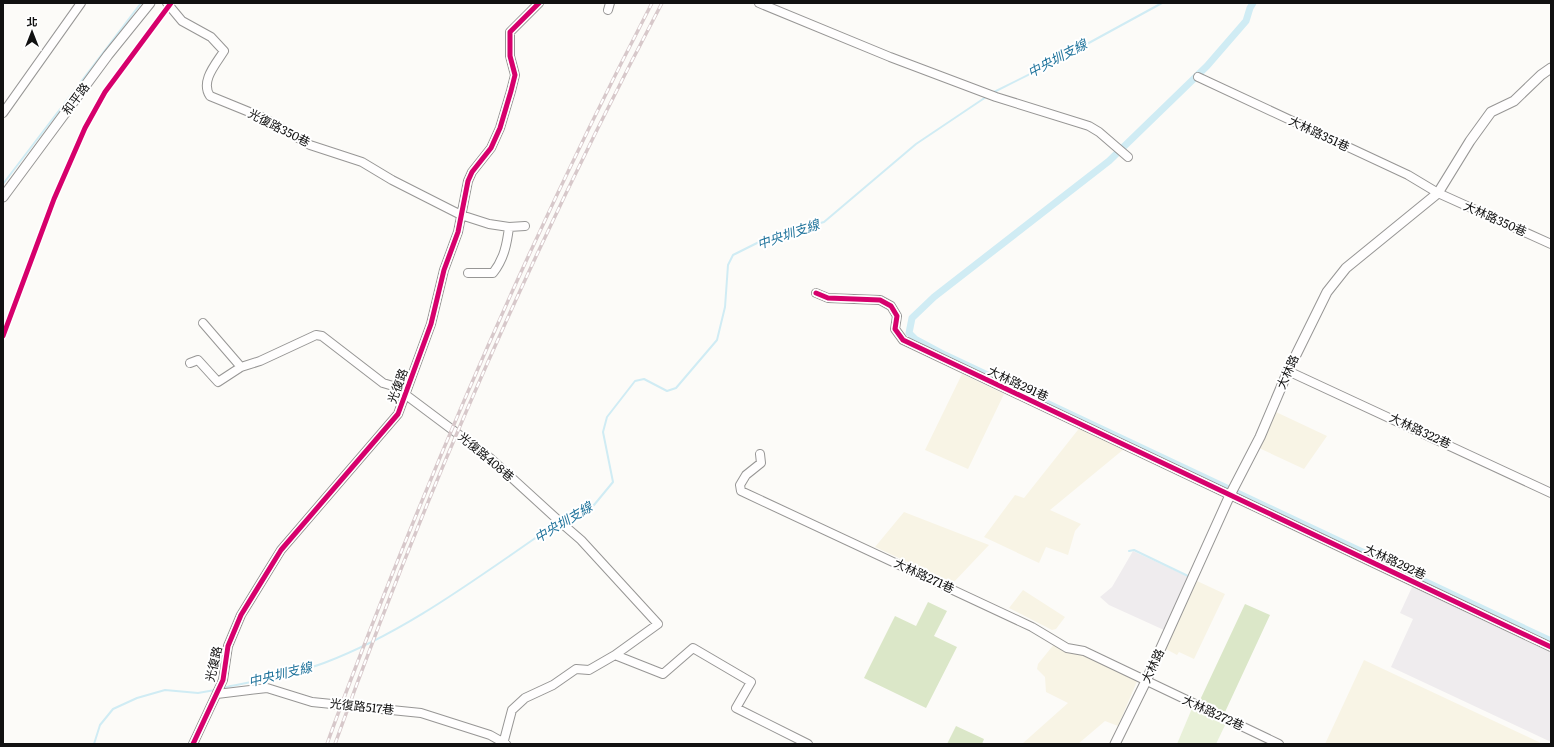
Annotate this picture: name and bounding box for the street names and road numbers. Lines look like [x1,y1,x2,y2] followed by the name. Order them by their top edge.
[57,79,93,118] street label: 和平路
[245,104,314,150] street label: 光復路350巷
[1286,111,1353,155] street label: 大林路351巷
[1461,196,1530,240] street label: 大林路350巷
[1272,351,1303,392] street label: 大林路
[985,361,1052,405] street label: 大林路291巷
[382,366,412,406] street label: 光復路
[1387,408,1454,452] street label: 大林路322巷
[455,427,519,485] street label: 光復路408巷
[1362,539,1429,583] street label: 大林路292巷
[891,553,958,597] street label: 大林路271巷
[200,644,226,683] street label: 光復路
[1136,645,1168,686] street label: 大林路
[1180,690,1247,734] street label: 大林路272巷
[329,694,395,718] street label: 光復路517巷

